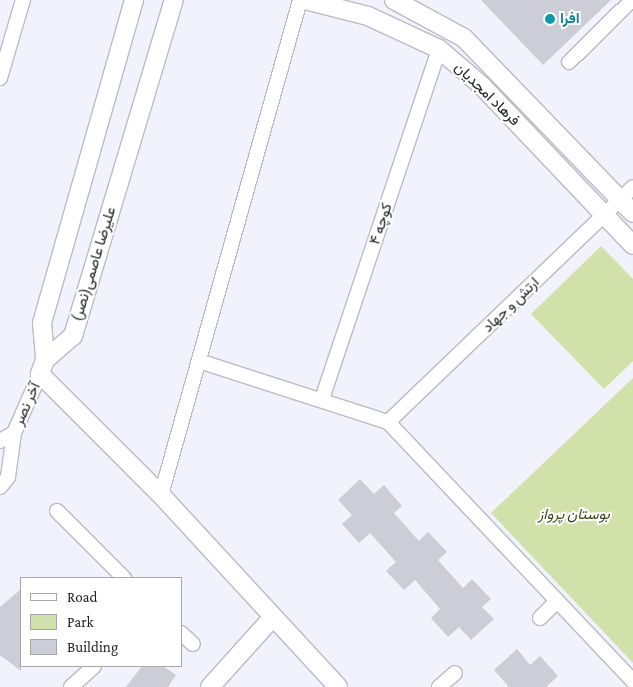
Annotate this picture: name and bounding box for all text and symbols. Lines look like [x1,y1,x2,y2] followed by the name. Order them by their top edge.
[560,10,580,28] place label: افرا
[544,13,556,25] marker: افرا
[450,58,524,130] street label: فرهاد امجدیان
[366,201,396,247] street label: کوچه ۴
[68,205,120,323] street label: علیرضا عاصمی(نصر)
[479,274,543,336] street label: ارتش و جهاد
[10,380,44,428] street label: آخر نصر
[538,506,610,524] park label: بوستان پرواز
[20,577,182,667] legend
[67,589,97,605] text: Road
[67,614,94,630] text: Park
[67,639,118,655] text: Building

